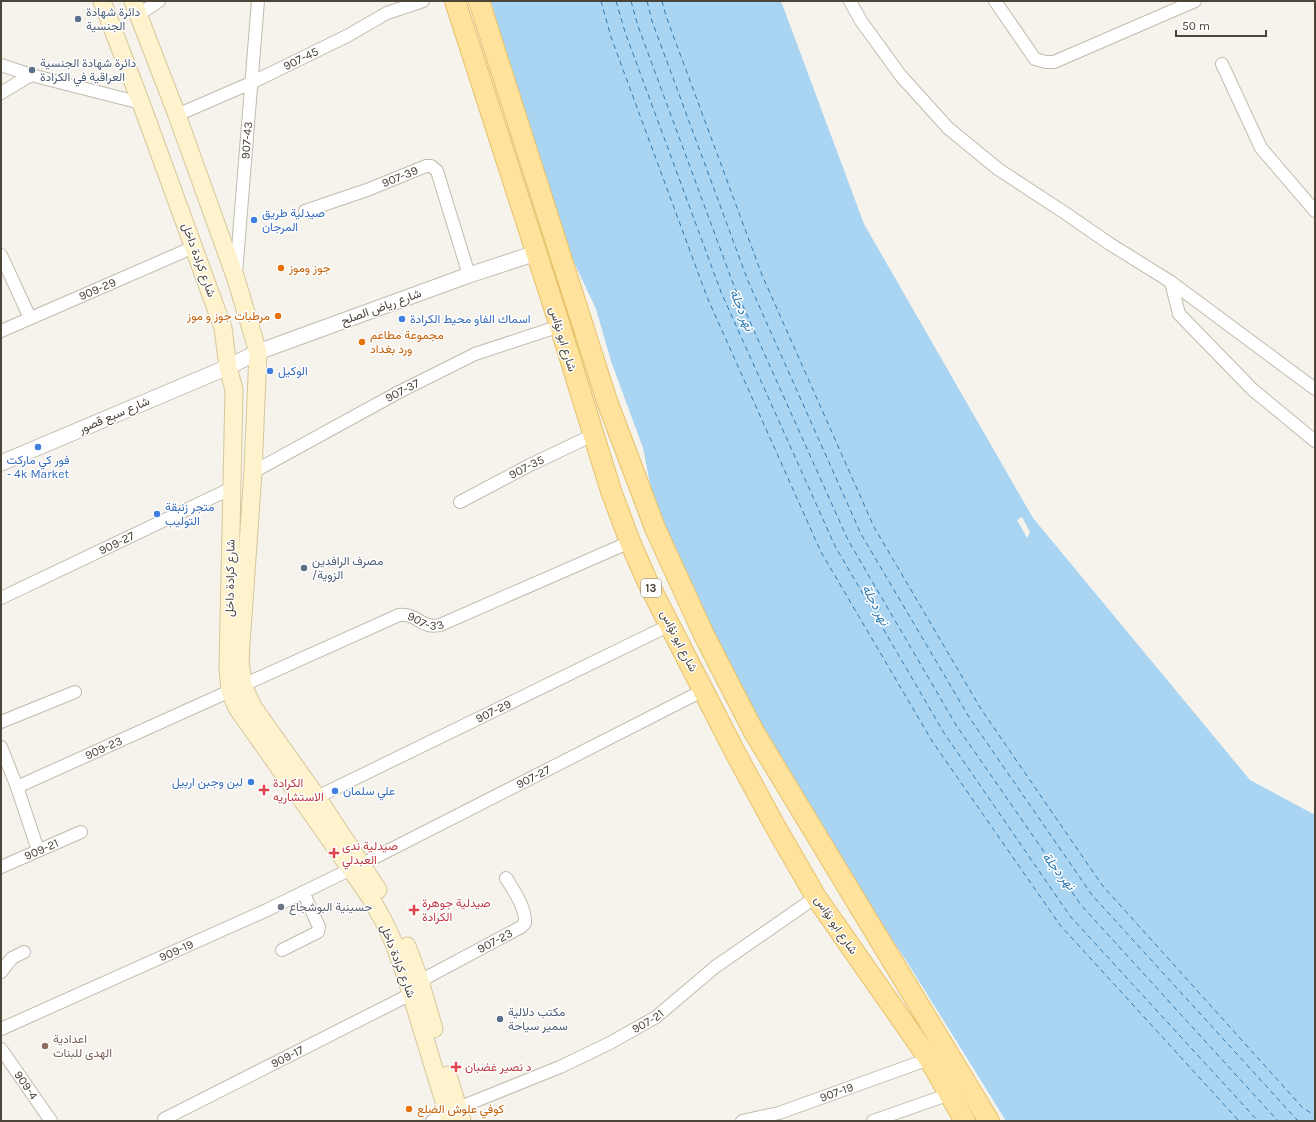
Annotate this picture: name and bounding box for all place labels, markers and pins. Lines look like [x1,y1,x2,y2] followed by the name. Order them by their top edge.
[86,5,141,33] place label: دائرة شهادة الجنسية
[73,14,83,24] marker: دائرة شهادة الجنسية
[40,56,137,87] place label: دائرة شهادة الجنسية العراقية في الكرادة
[27,65,37,75] marker: دائرة شهادة الجنسية العراقية في الكرادة
[262,206,325,235] place label: صيدلية طريق المرجان
[249,215,259,225] marker: صيدلية طريق المرجان
[288,261,331,276] place label: جوز وموز
[276,263,286,273] marker: جوز وموز
[186,309,270,324] place label: مرطبات جوز و موز
[273,311,283,321] marker: مرطبات جوز و موز
[410,312,530,327] place label: اسماك الفاو محيط الكرادة
[397,314,407,324] marker: اسماك الفاو محيط الكرادة
[370,328,444,357] place label: مجموعة مطاعم ورد بغداد
[357,337,367,347] marker: مجموعة مطاعم ورد بغداد
[278,364,308,379] place label: الوكيل
[265,366,275,376] marker: الوكيل
[33,442,43,452] marker: فور كي ماركت - 4k Market
[7,453,69,481] place label: فور كي ماركت - 4k Market
[165,500,214,529] place label: متجر زنبقة التوليب
[152,509,162,519] marker: متجر زنبقة التوليب
[312,554,383,583] place label: مصرف الرافدين /الزوية
[299,563,309,573] marker: مصرف الرافدين /الزوية
[172,775,243,790] place label: لبن وجبن اربيل
[273,776,324,805] place label: الكرادة الاستشاريه
[246,777,256,787] marker: لبن وجبن اربيل
[258,784,270,796] marker: الكرادة الاستشاريه
[343,784,395,801] place label: علي سلمان
[330,786,340,796] marker: علي سلمان
[342,839,398,870] place label: صيدلية ندى العبدلي
[329,848,339,858] marker: صيدلية ندى العبدلي
[422,896,491,925] place label: صيدلية جوهرة الكرادة
[289,900,372,916] place label: حسينية البوشجاع
[276,902,286,912] marker: حسينية البوشجاع
[409,905,419,915] marker: صيدلية جوهرة الكرادة
[508,1005,568,1034] place label: مكتب دلالية سمير سياحة
[495,1014,505,1024] marker: مكتب دلالية سمير سياحة
[53,1032,112,1061] place label: اعدادية الهدى للبنات
[40,1041,50,1051] marker: اعدادية الهدى للبنات
[465,1060,532,1075] place label: د نصير غضبان
[450,1061,462,1073] marker: د نصير غضبان
[417,1102,504,1119] place label: كوفي علوش الضلع
[404,1104,414,1114] marker: كوفي علوش الضلع

